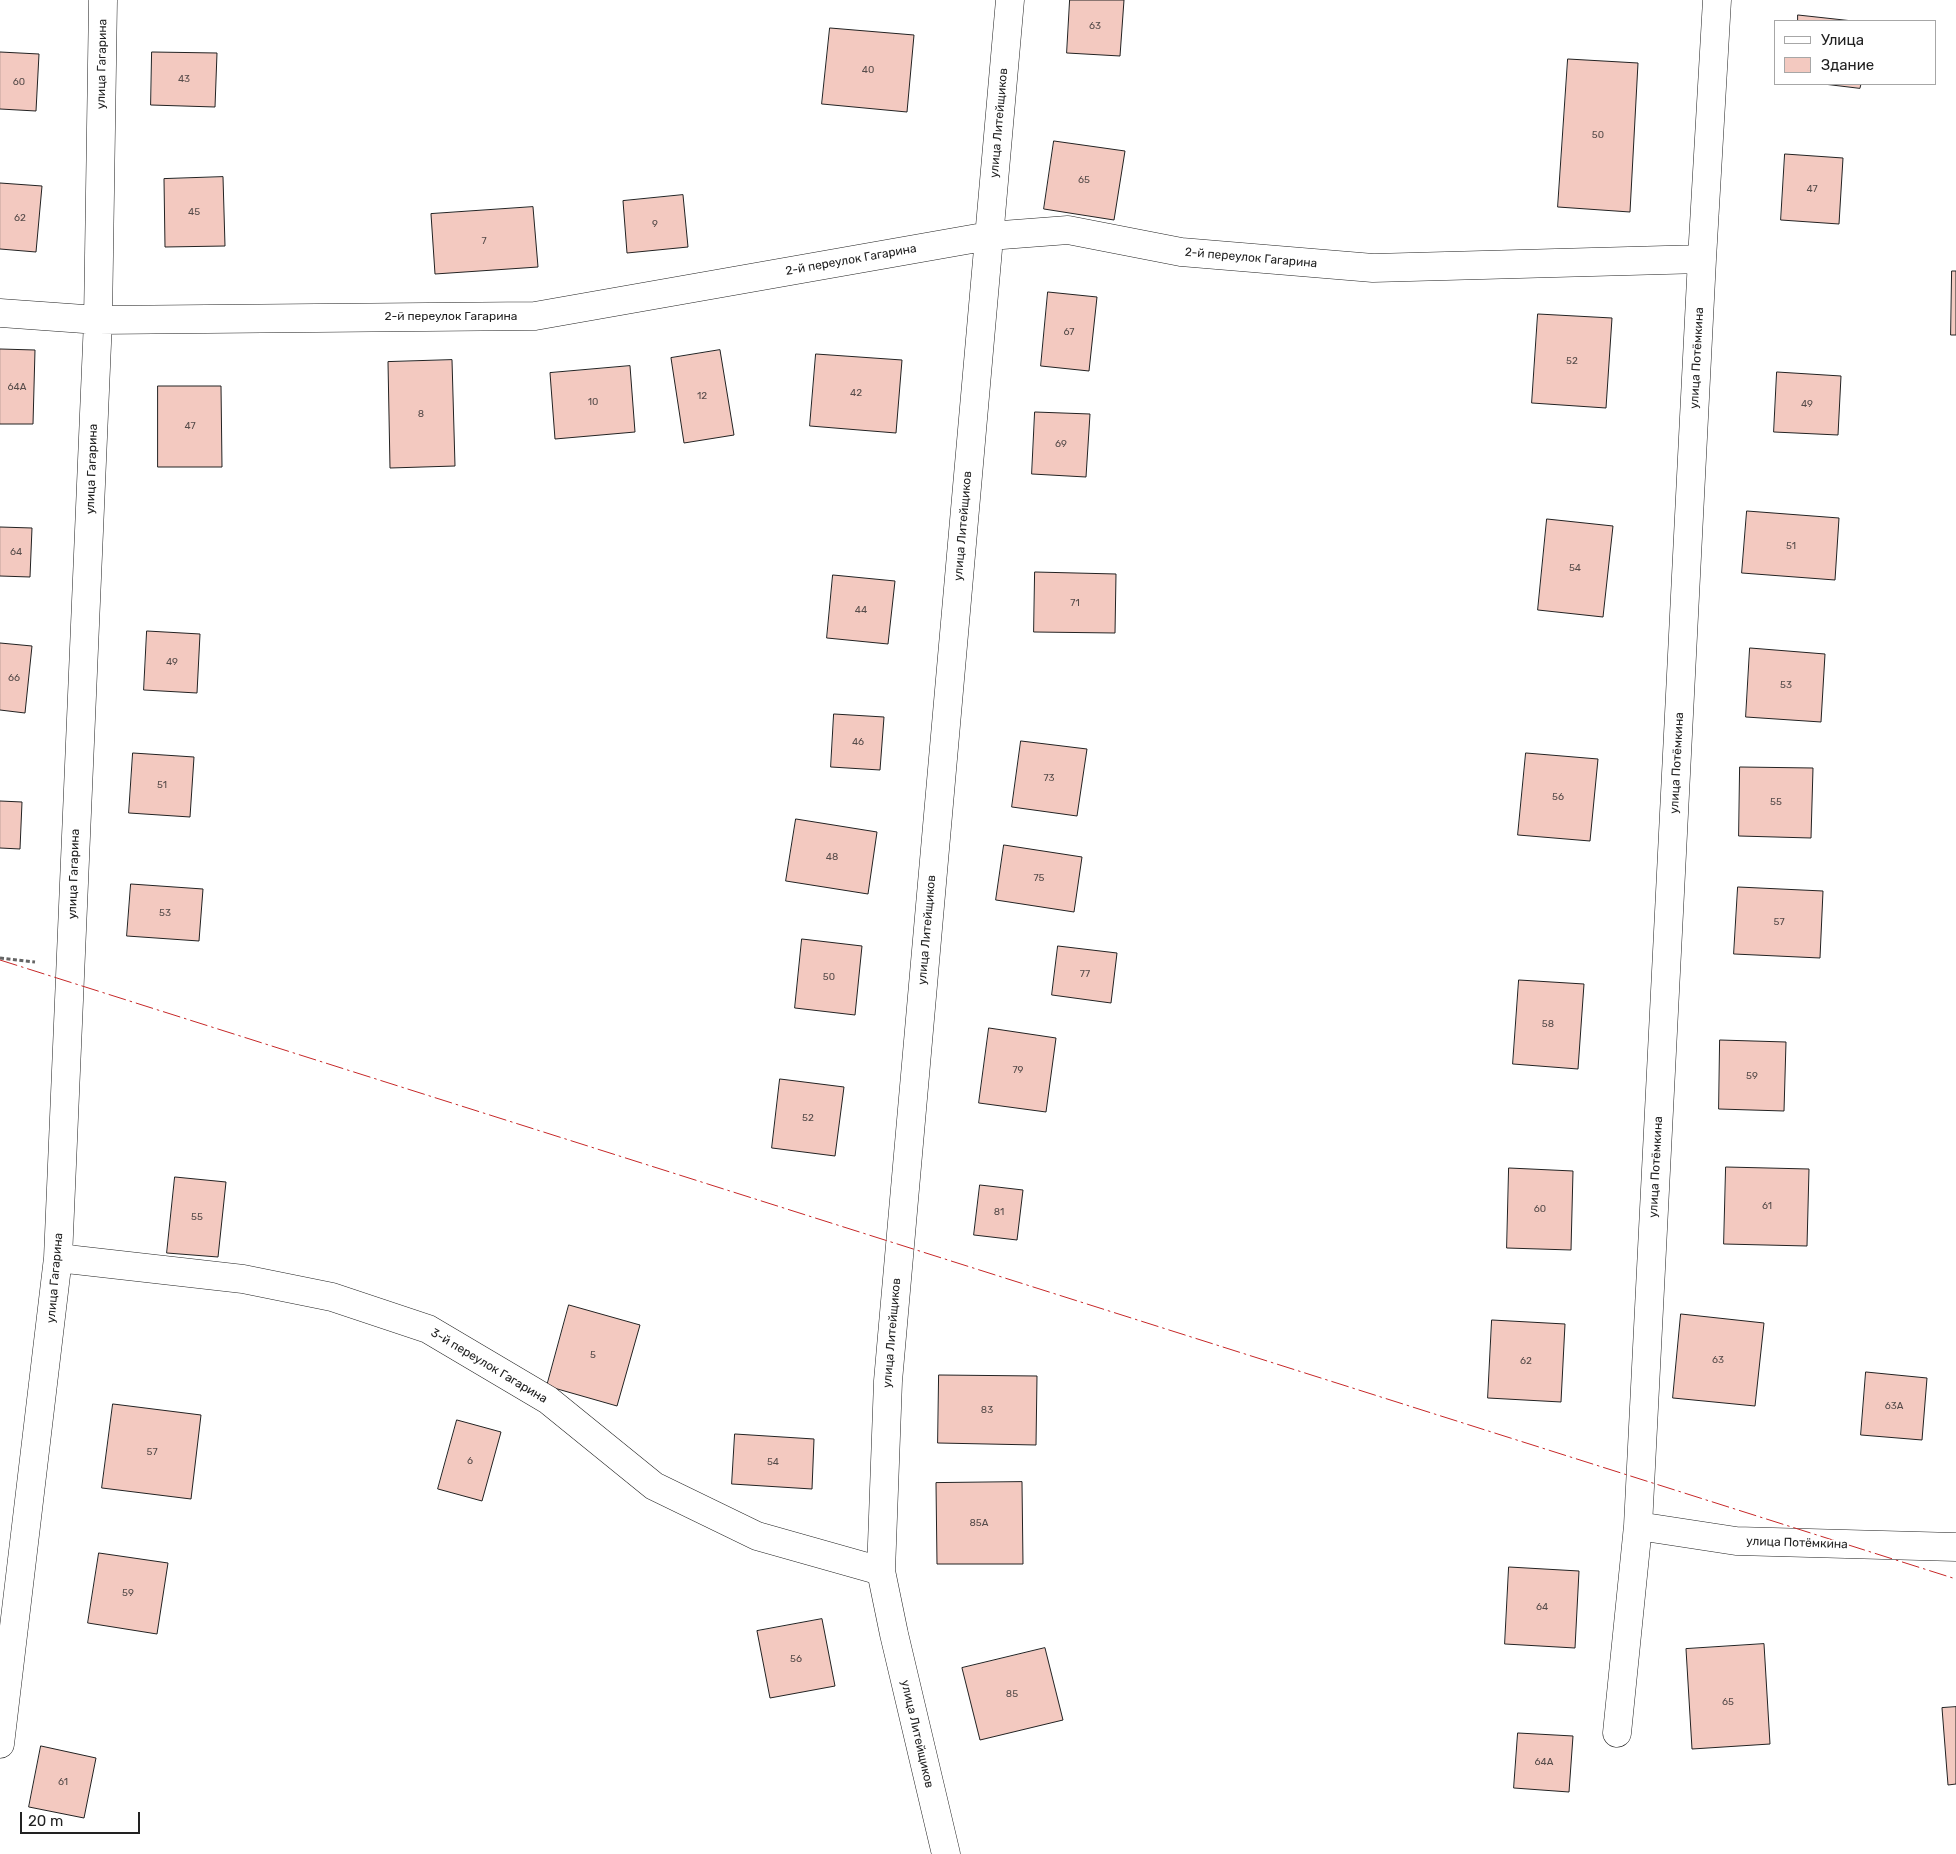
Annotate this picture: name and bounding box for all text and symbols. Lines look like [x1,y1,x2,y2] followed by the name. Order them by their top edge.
[94,19,110,109] street label: улица Гагарина
[1089,20,1101,32] house number: 63
[1774,20,1936,85] legend
[1821,31,1864,49] text: Улица
[1821,56,1874,74] text: Здание
[862,64,874,76] house number: 40
[987,67,1011,179] street label: улица Литейщиков
[178,73,190,85] house number: 43
[13,76,25,88] house number: 60
[1592,129,1604,141] house number: 50
[1078,174,1090,186] house number: 65
[1806,183,1818,195] house number: 47
[188,206,200,218] house number: 45
[14,212,26,224] house number: 62
[652,218,658,230] house number: 9
[481,235,487,247] house number: 7
[784,241,918,279] street label: 2-й переулок Гагарина
[1184,245,1318,271] street label: 2-й переулок Гагарина
[1687,307,1707,409] street label: улица Потёмкина
[385,310,517,324] street label: 2-й переулок Гагарина
[1064,326,1074,338] house number: 67
[1566,355,1578,367] house number: 52
[8,381,26,393] house number: 64А
[850,387,862,399] house number: 42
[697,390,707,402] house number: 12
[588,396,598,408] house number: 10
[1801,398,1813,410] house number: 49
[418,408,424,420] house number: 8
[184,420,196,432] house number: 47
[83,424,101,514] street label: улица Гагарина
[1055,438,1067,450] house number: 69
[951,470,975,582] street label: улица Литейщиков
[1786,540,1796,552] house number: 51
[10,546,22,558] house number: 64
[1569,562,1581,574] house number: 54
[1070,597,1080,609] house number: 71
[855,604,867,616] house number: 44
[166,656,178,668] house number: 49
[8,672,20,684] house number: 66
[1780,679,1792,691] house number: 53
[1667,712,1687,814] street label: улица Потёмкина
[852,736,864,748] house number: 46
[1043,772,1055,784] house number: 73
[157,779,167,791] house number: 51
[1552,791,1564,803] house number: 56
[1770,796,1782,808] house number: 55
[65,829,83,919] street label: улица Гагарина
[826,851,838,863] house number: 48
[1033,872,1045,884] house number: 75
[915,874,939,986] street label: улица Литейщиков
[159,907,171,919] house number: 53
[1773,916,1785,928] house number: 57
[1080,968,1090,980] house number: 77
[823,971,835,983] house number: 50
[1542,1018,1554,1030] house number: 58
[1012,1064,1024,1076] house number: 79
[1746,1070,1758,1082] house number: 59
[802,1112,814,1124] house number: 52
[1646,1116,1666,1218] street label: улица Потёмкина
[1762,1200,1772,1212] house number: 61
[1534,1203,1546,1215] house number: 60
[994,1206,1004,1218] house number: 81
[191,1211,203,1223] house number: 55
[44,1232,66,1324] street label: улица Гагарина
[880,1277,904,1389] street label: улица Литейщиков
[428,1326,550,1406] street label: 3-й переулок Гагарина
[590,1349,596,1361] house number: 5
[1712,1354,1724,1366] house number: 63
[1520,1355,1532,1367] house number: 62
[1885,1400,1903,1412] house number: 63А
[981,1404,993,1416] house number: 83
[146,1446,158,1458] house number: 57
[467,1455,473,1467] house number: 6
[767,1456,779,1468] house number: 54
[970,1517,988,1529] house number: 85А
[1746,1534,1848,1552] street label: улица Потёмкина
[122,1587,134,1599] house number: 59
[1536,1601,1548,1613] house number: 64
[790,1653,802,1665] house number: 56
[898,1679,936,1789] street label: улица Литейщиков
[1006,1688,1018,1700] house number: 85
[1722,1696,1734,1708] house number: 65
[1535,1756,1553,1768] house number: 64А
[58,1776,68,1788] house number: 61
[22,1802,142,1834] scale bar
[28,1812,63,1830] text: 20 m

